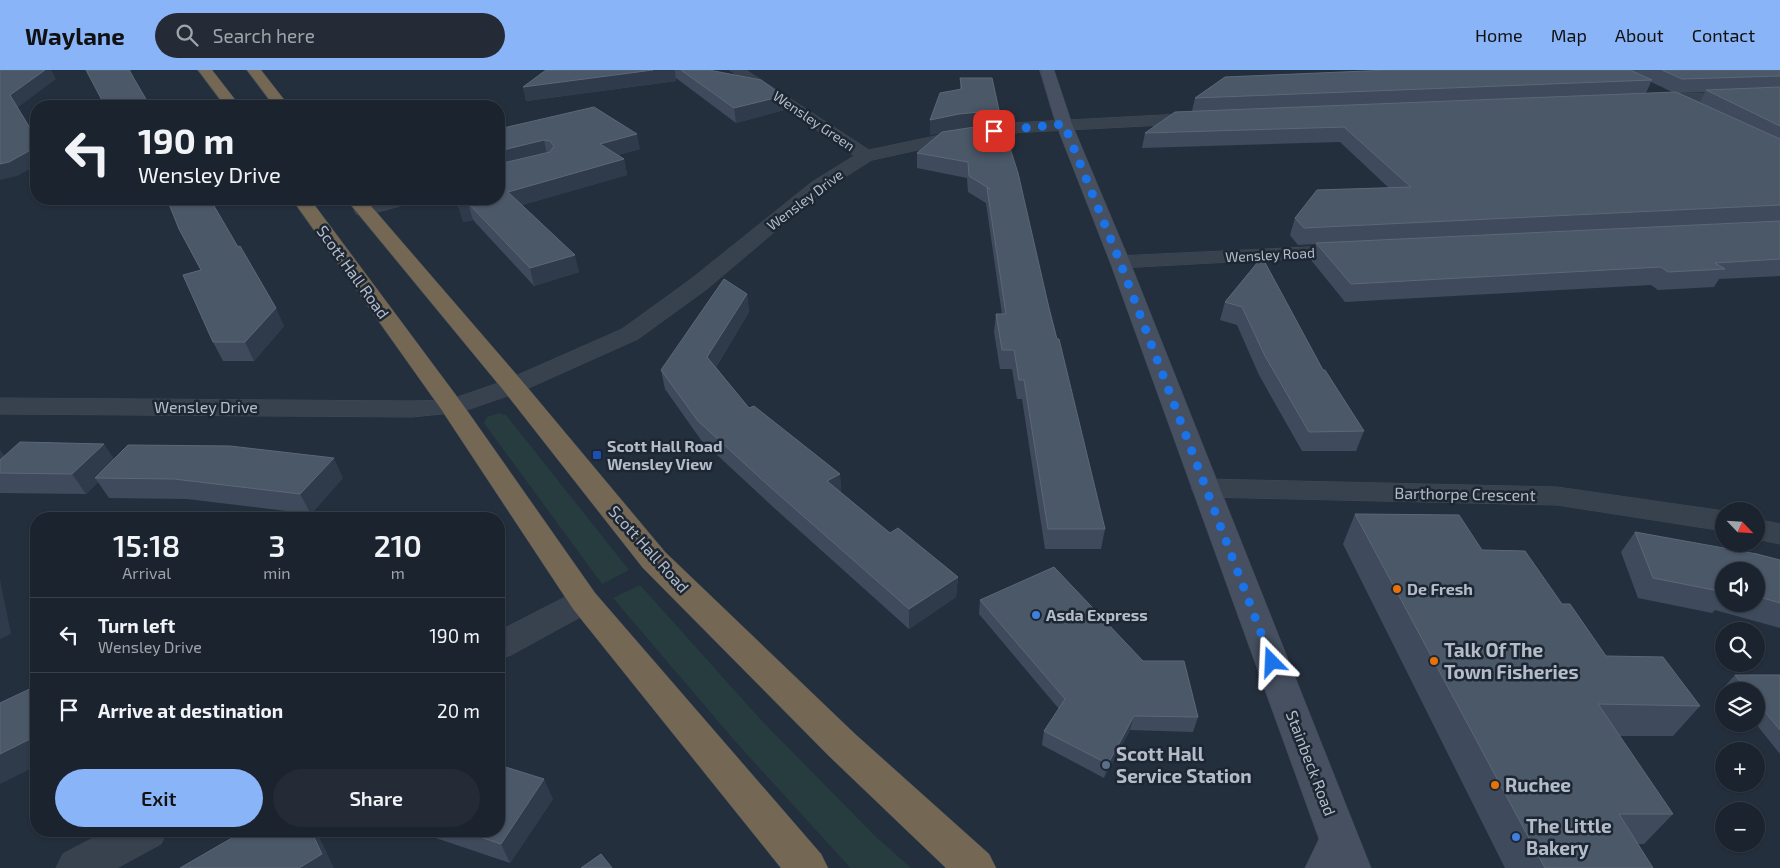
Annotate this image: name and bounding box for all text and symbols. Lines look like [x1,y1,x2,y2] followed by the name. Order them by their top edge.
[155,13,505,58] search box
[25,21,125,50] text: Waylane
[173,21,201,49] icon: search
[213,24,315,47] text: Search here
[1475,24,1523,46] text: Home
[1551,24,1587,46] text: Map
[1615,24,1664,46] text: About
[1692,24,1755,46] text: Contact
[770,87,858,154] street label: Wensley Green
[973,110,1015,152] pin
[980,117,1008,145] icon: arrive
[138,119,234,161] text: 190 m
[55,120,120,185] icon: left
[138,161,281,187] text: Wensley Drive
[763,165,846,234] street label: Wensley Drive
[313,221,394,322] street label: Scott Hall Road
[1225,244,1315,265] street label: Wensley Road
[154,397,258,416] street label: Wensley Drive
[607,436,723,474] place label: Scott Hall Road Wensley View
[591,449,603,461] marker: Scott Hall Road Wensley View
[1394,483,1536,504] street label: Barthorpe Crescent
[605,501,693,596] street label: Scott Hall Road
[1715,502,1765,552] north arrow
[1715,502,1765,852] map controls
[113,527,180,563] text: 15:18
[269,527,285,563] text: 3
[374,527,422,563] text: 210
[1715,562,1765,612] button: sound
[122,563,171,582] text: Arrival
[263,563,291,582] text: min
[391,563,405,582] text: m
[1407,579,1473,598] place label: De Fresh
[1391,583,1403,595] marker: De Fresh
[1046,605,1148,624] place label: Asda Express
[1030,609,1042,621] marker: Asda Express
[98,614,175,637] text: Turn left
[55,621,83,649] icon: left
[1715,622,1765,672] button: search
[429,624,480,647] text: 190 m
[1245,635,1297,687] position arrow
[98,637,202,656] text: Wensley Drive
[1444,638,1579,683] place label: Talk Of The Town Fisheries
[1428,655,1440,667] marker: Talk Of The Town Fisheries
[1715,682,1765,732] button: layers
[55,696,83,724] icon: arrive
[98,699,283,722] text: Arrive at destination
[437,699,480,722] text: 20 m
[1283,708,1340,818] street label: Stainbeck Road
[1116,742,1252,787] place label: Scott Hall Service Station
[1715,742,1765,792] button: +
[1100,759,1112,771] marker: Scott Hall Service Station
[55,769,263,827] button: Exit
[273,769,480,827] button: Share
[1505,773,1571,796] place label: Ruchee
[1489,779,1501,791] marker: Ruchee
[1715,802,1765,852] button: −
[1526,814,1612,860] place label: The Little Bakery
[1510,831,1522,843] marker: The Little Bakery

